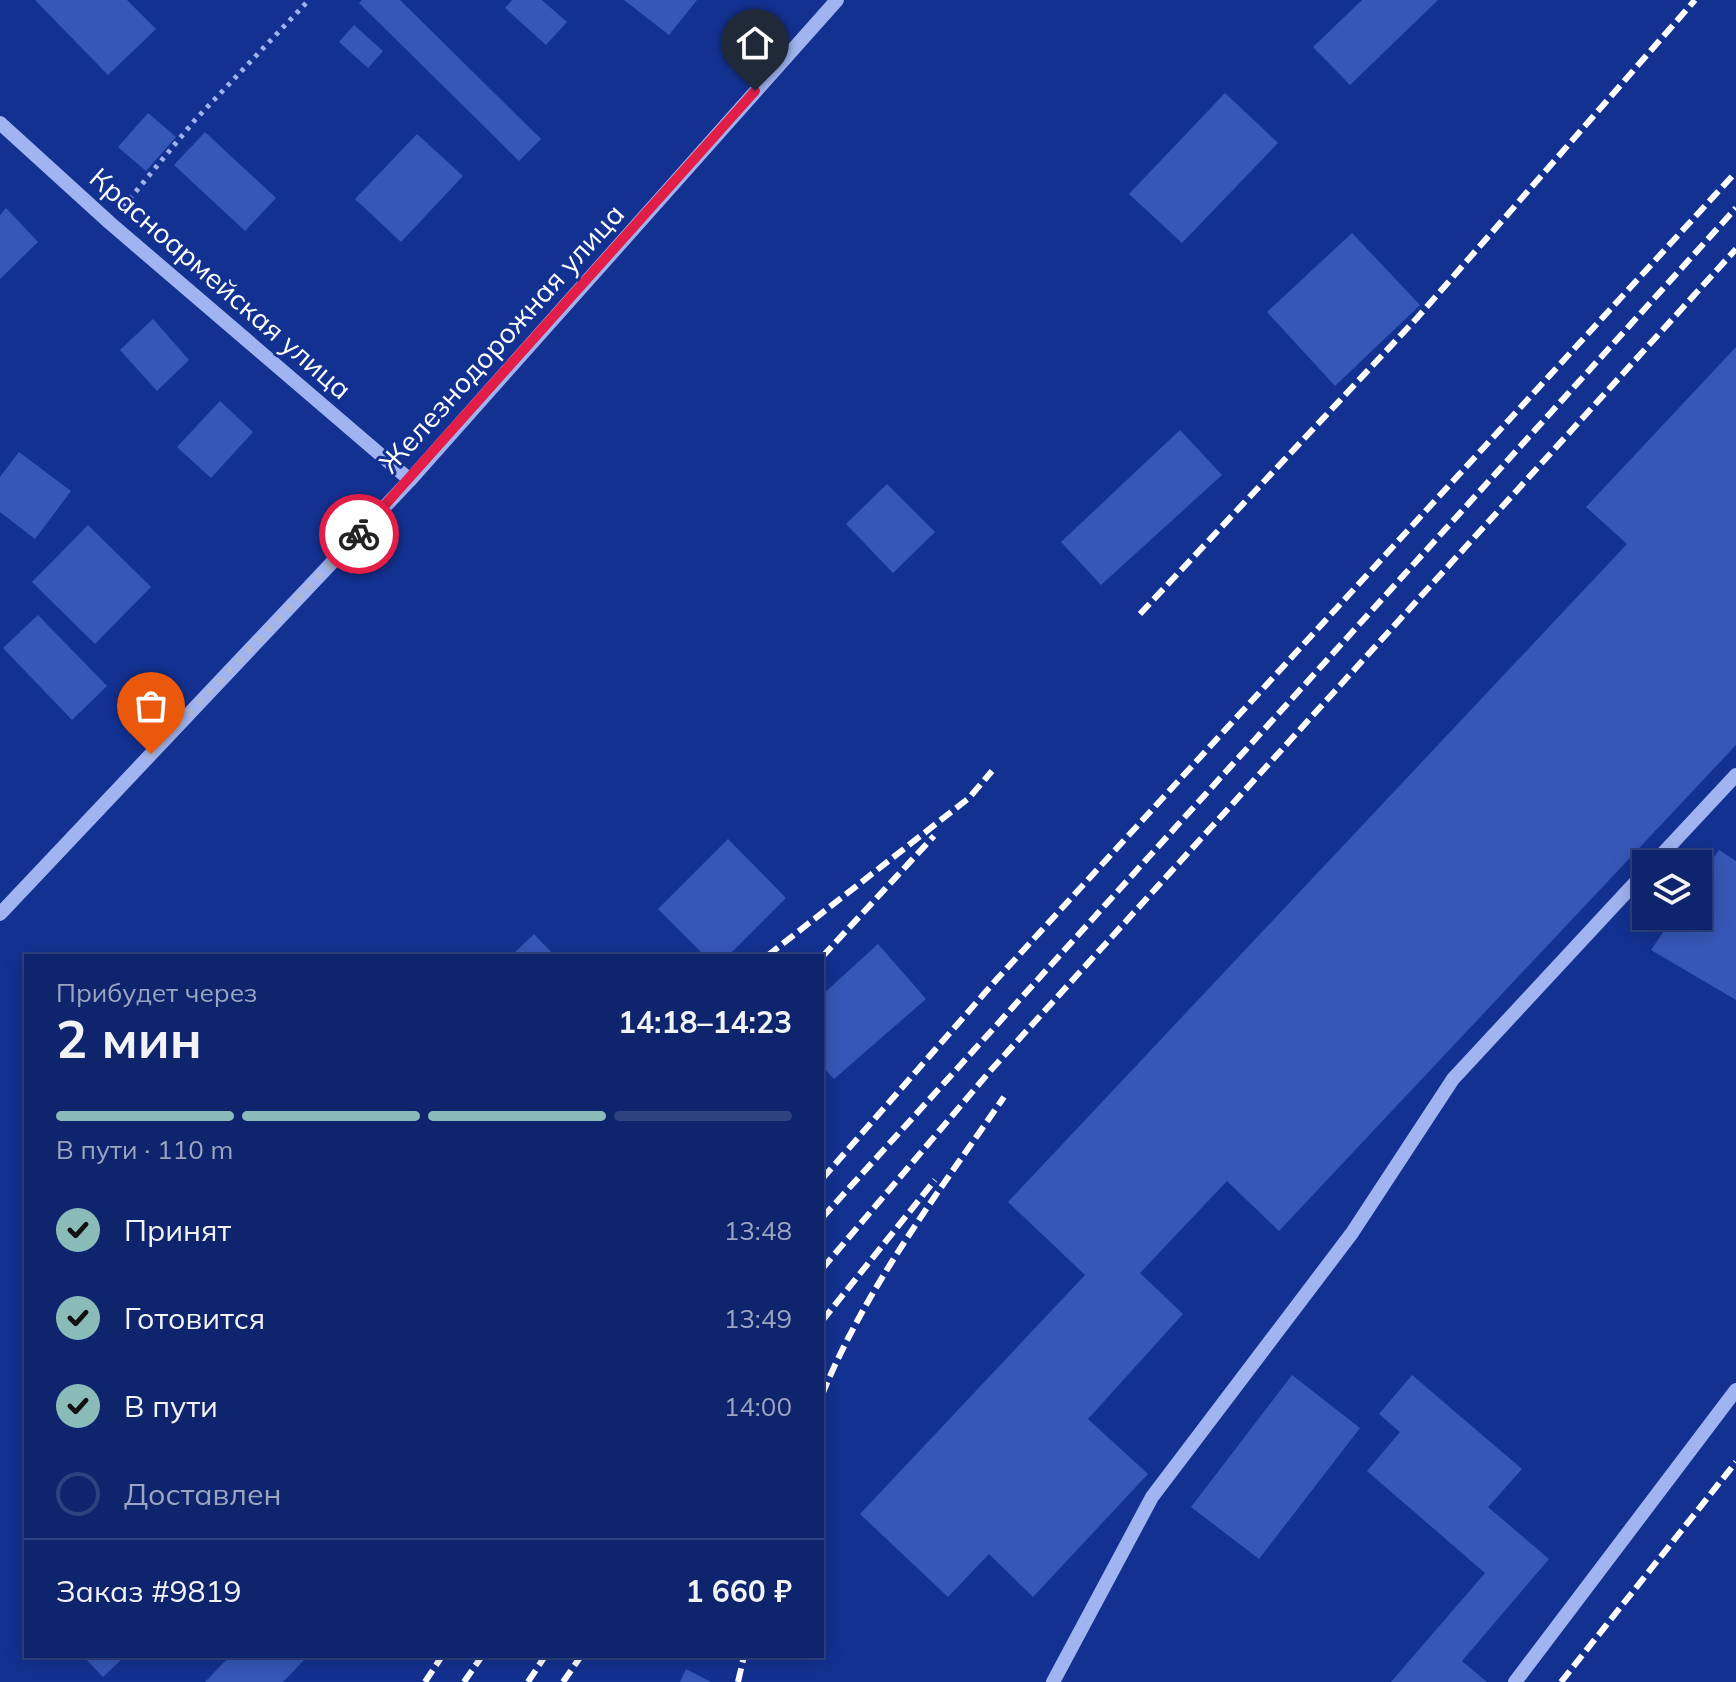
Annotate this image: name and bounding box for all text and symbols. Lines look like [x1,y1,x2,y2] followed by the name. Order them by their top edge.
[721,9,789,91] pin
[733,21,777,65] icon: home
[83,160,359,406] street label: Красноармейская улица
[371,196,631,480] street label: Железнодорожная улица
[319,494,399,574] courier
[337,512,381,556] icon: bike
[117,672,185,754] pin
[129,684,173,728] icon: bag
[1632,850,1712,930] map controls
[1632,850,1712,930] button: layers
[56,976,257,1009] text: Прибудет через
[618,1003,792,1041] text: 14:18–14:23
[56,1006,202,1071] text: 2 мин
[56,1133,233,1166] text: В пути · 110 m
[56,1208,100,1252] icon: check
[124,1211,231,1249] text: Принят
[724,1214,792,1247] text: 13:48
[56,1296,100,1340] icon: check
[124,1299,265,1337] text: Готовится
[724,1302,792,1335] text: 13:49
[56,1384,100,1428] icon: check
[124,1387,218,1425] text: В пути
[724,1390,792,1423] text: 14:00
[124,1475,282,1513] text: Доставлен
[56,1572,241,1610] text: Заказ #9819
[686,1572,792,1610] text: 1 660 ₽

